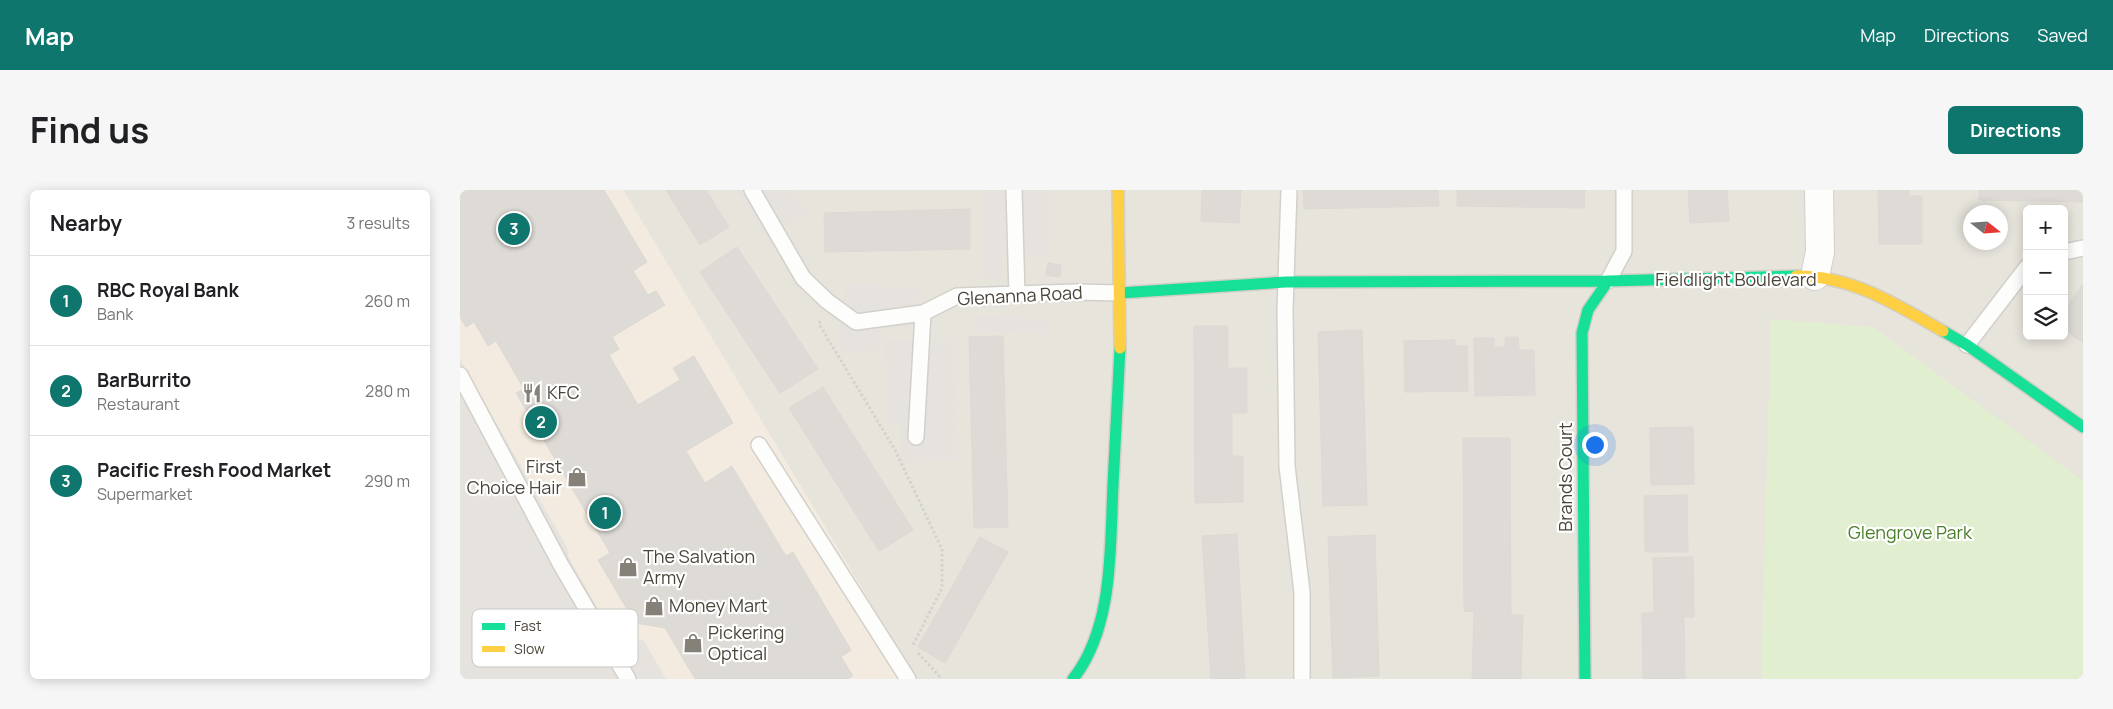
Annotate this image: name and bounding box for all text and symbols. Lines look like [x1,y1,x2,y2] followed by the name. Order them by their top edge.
[25,19,74,52] text: Map
[1860,23,1896,47] text: Map
[1924,23,2009,47] text: Directions
[2037,23,2088,47] text: Saved
[30,106,149,154] text: Find us
[1948,106,2083,154] button: Directions
[1963,205,2008,250] north arrow
[2023,205,2068,340] map controls
[2023,205,2068,250] button: +
[50,209,122,237] text: Nearby
[498,210,530,248] pin: 3
[347,212,410,234] text: 3 results
[2023,250,2068,295] button: −
[1655,267,1817,291] street label: Fieldlight Boulevard
[97,277,239,303] text: RBC Royal Bank
[957,280,1083,310] street label: Glenanna Road
[62,290,70,312] text: 1
[364,290,410,312] text: 260 m
[2023,295,2068,340] button: layers
[97,303,133,325] text: Bank
[97,367,191,393] text: BarBurrito
[61,380,71,402] text: 2
[365,380,410,402] text: 280 m
[547,380,580,404] place label: KFC
[521,382,543,404] restaurant icon: KFC
[97,393,180,415] text: Restaurant
[525,403,557,441] pin: 2
[1553,422,1577,532] street label: Brands Court
[1582,432,1608,458] your location
[467,454,563,499] place label: First Choice Hair
[97,457,331,483] text: Pacific Fresh Food Market
[566,466,588,488] shop icon: First Choice Hair
[61,470,71,492] text: 3
[364,470,410,492] text: 290 m
[97,483,193,505] text: Supermarket
[589,494,621,532] pin: 1
[1848,520,1973,544] park label: Glengrove Park
[643,544,755,589] place label: The Salvation Army
[617,556,639,578] shop icon: The Salvation Army
[669,593,768,617] place label: Money Mart
[643,595,665,617] shop icon: Money Mart
[472,609,638,667] legend
[514,616,542,635] text: Fast
[708,620,784,665] place label: Pickering Optical
[682,632,704,654] shop icon: Pickering Optical
[514,639,545,658] text: Slow

